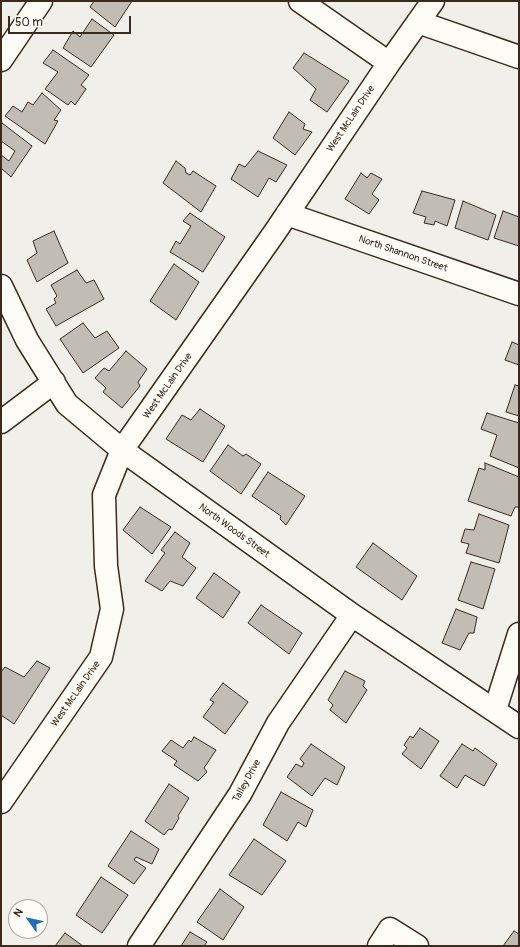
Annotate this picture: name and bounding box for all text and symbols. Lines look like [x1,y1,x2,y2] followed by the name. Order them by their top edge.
[10,8,133,34] scale bar
[15,15,43,30] text: 50 m
[324,83,378,155] street label: West McLain Drive
[357,233,449,275] street label: North Shannon Street
[141,351,195,421] street label: West McLain Drive
[196,501,272,561] street label: North Woods Street
[49,659,103,729] street label: West McLain Drive
[230,758,264,804] street label: Talley Drive
[8,899,48,939] north arrow
[11,906,26,919] text: N

